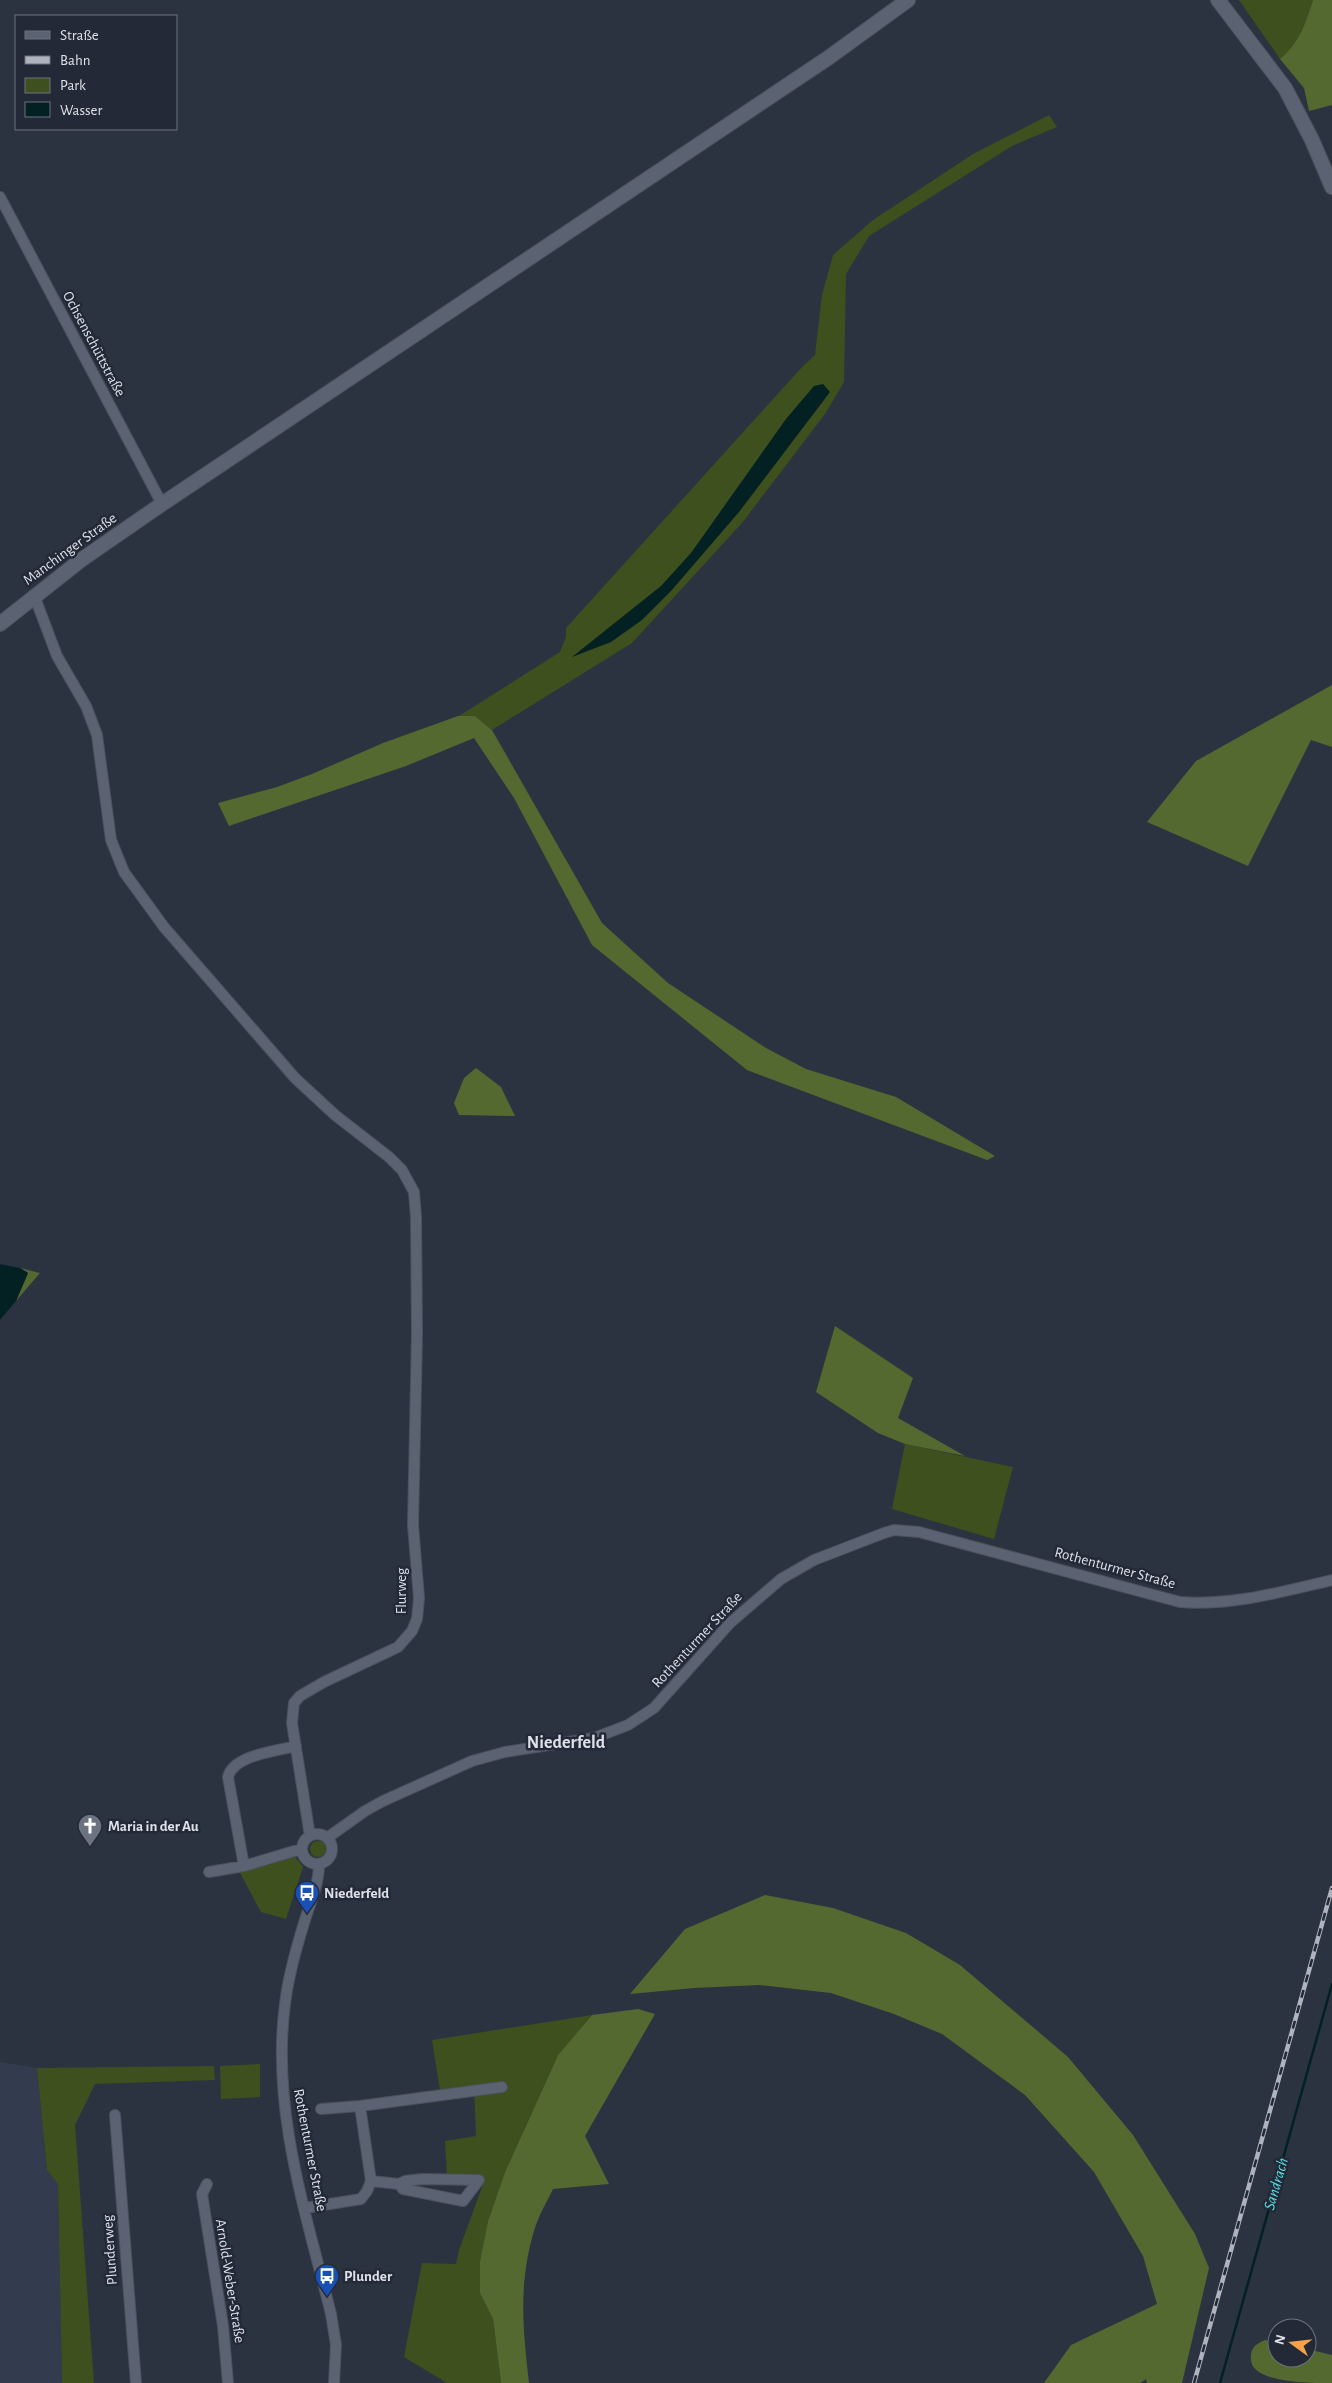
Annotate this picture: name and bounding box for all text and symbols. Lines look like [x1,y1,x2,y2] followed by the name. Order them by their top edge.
[15,15,178,130] legend
[60,28,99,43] text: Straße
[60,53,90,68] text: Bahn
[60,78,86,93] text: Park
[60,103,103,118] text: Wasser
[60,289,128,399] street label: Ochsenschüttstraße
[21,510,120,588] street label: Manchinger Straße
[1053,1545,1177,1591] street label: Rothenturmer Straße
[394,1567,409,1614] street label: Flurweg
[649,1589,745,1691] street label: Rothenturmer Straße
[527,1734,606,1752] district label: Niederfeld
[77,1813,103,1847] church icon: Maria in der Au
[108,1819,199,1834] place label: Maria in der Au
[294,1880,320,1914] bus stop icon: Niederfeld
[324,1886,389,1901] place label: Niederfeld
[291,2087,329,2213] street label: Rothenturmer Straße
[1261,2156,1291,2212] water label: Sandrach
[100,2214,120,2286] street label: Plunderweg
[213,2218,247,2344] street label: Arnold-Weber-Straße
[314,2263,340,2297] bus stop icon: Plunder
[344,2269,393,2284] place label: Plunder
[1267,2318,1317,2368] north arrow
[1272,2333,1288,2346] text: N

